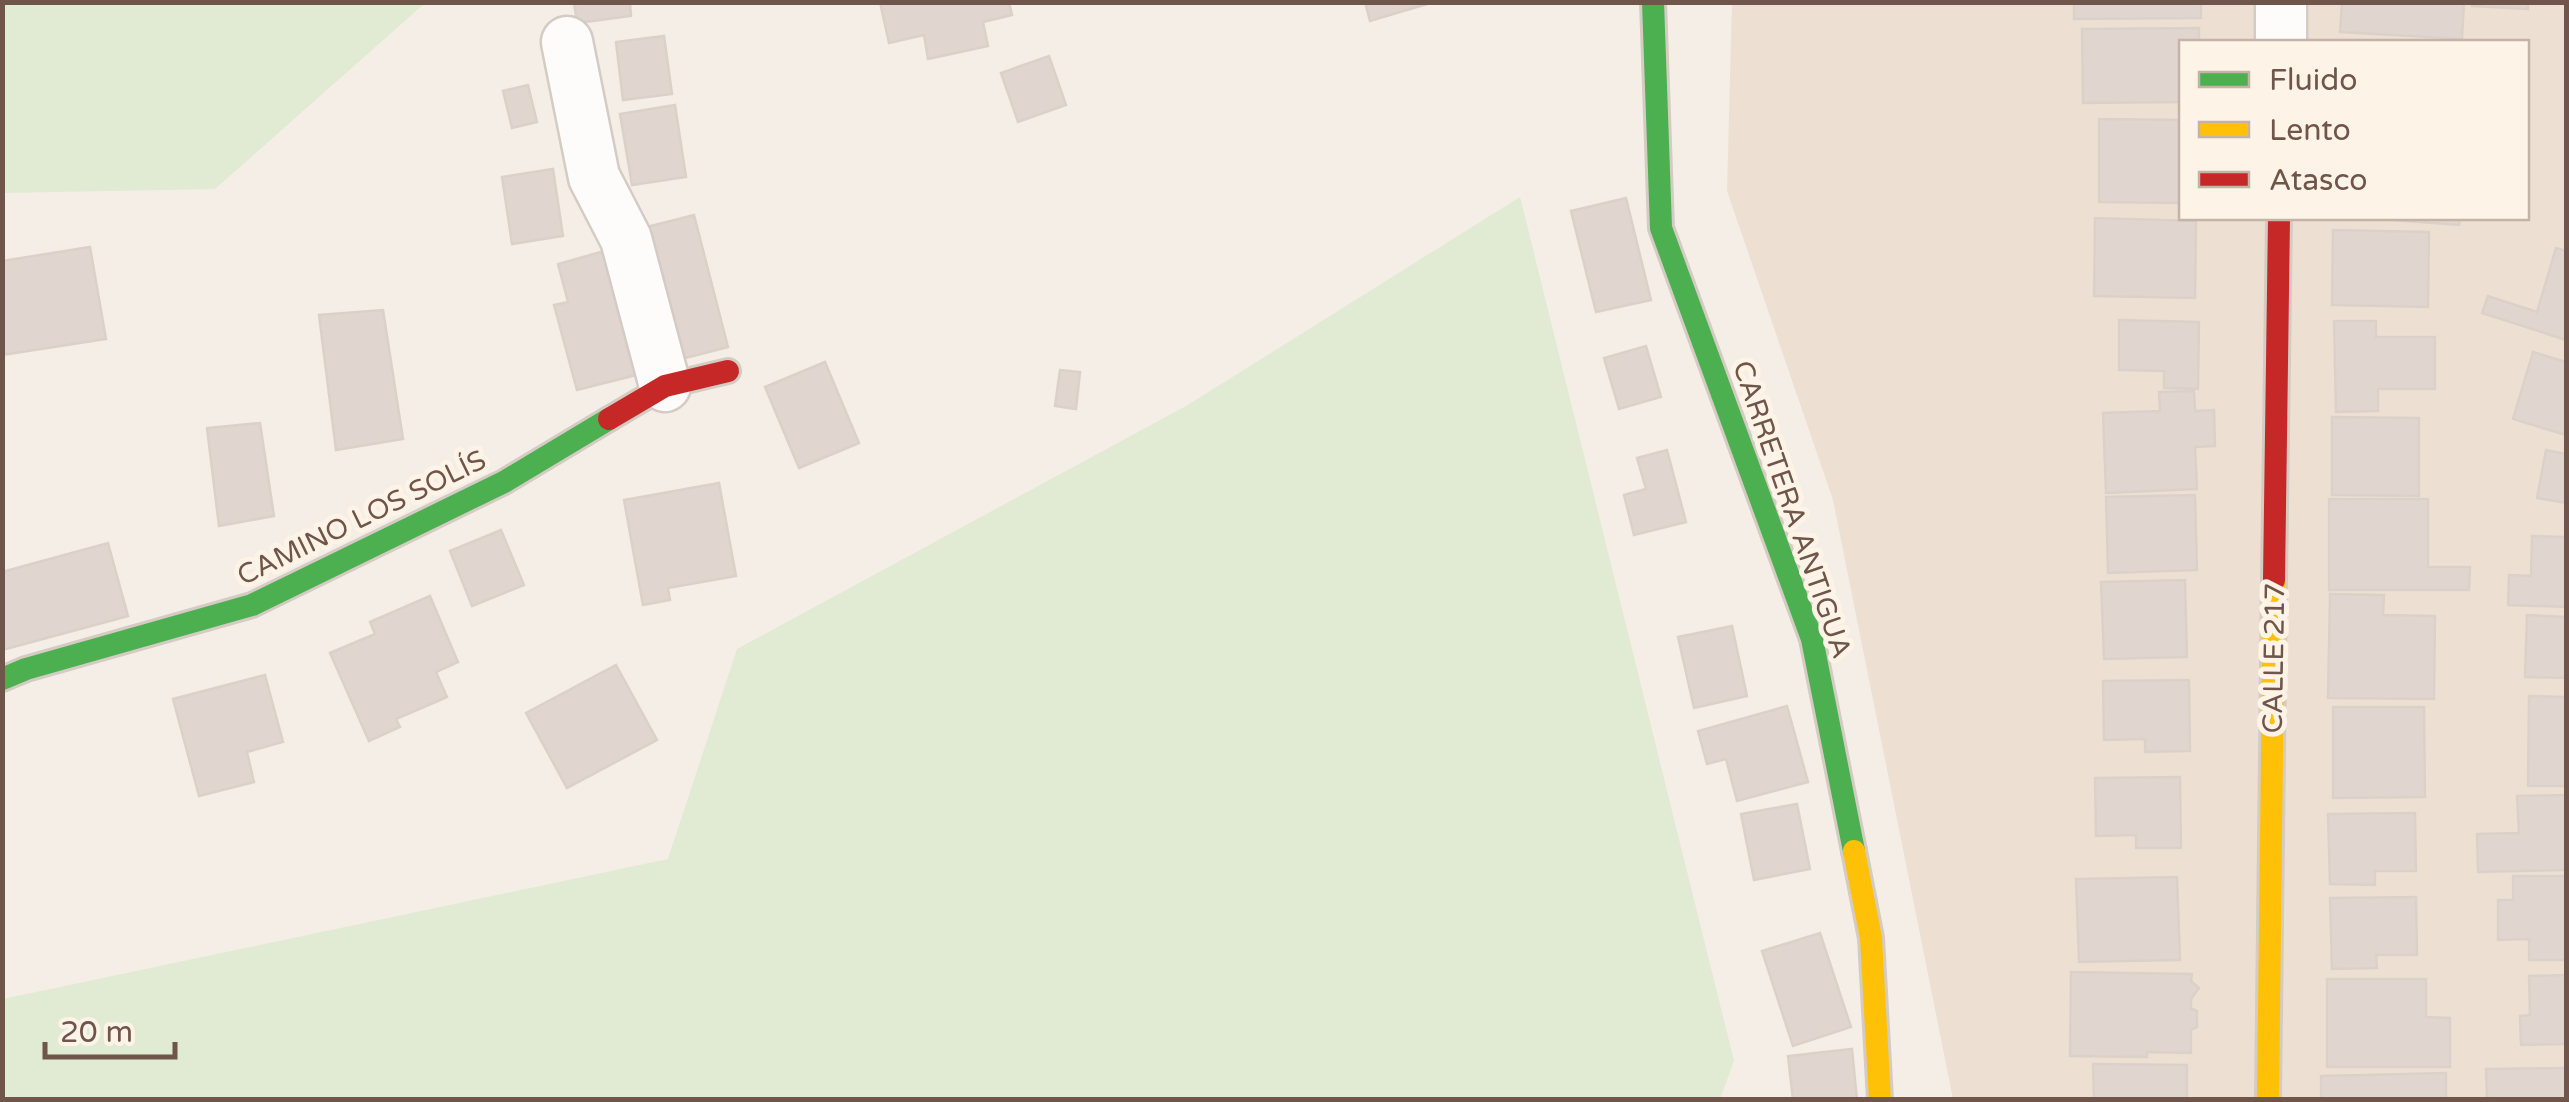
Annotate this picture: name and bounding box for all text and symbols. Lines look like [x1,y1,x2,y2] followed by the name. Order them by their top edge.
[2179,40,2529,220] legend
[2269,62,2357,99] text: Fluido
[2269,112,2351,149] text: Lento
[2269,162,2368,199] text: Atasco
[1725,356,1859,662] street label: CARRETERA ANTIGUA
[231,443,491,593] street label: CAMINO LOS SOLÍS
[2256,582,2292,734] street label: CALLE 217
[45,997,175,1059] scale bar
[60,1014,133,1051] text: 20 m

